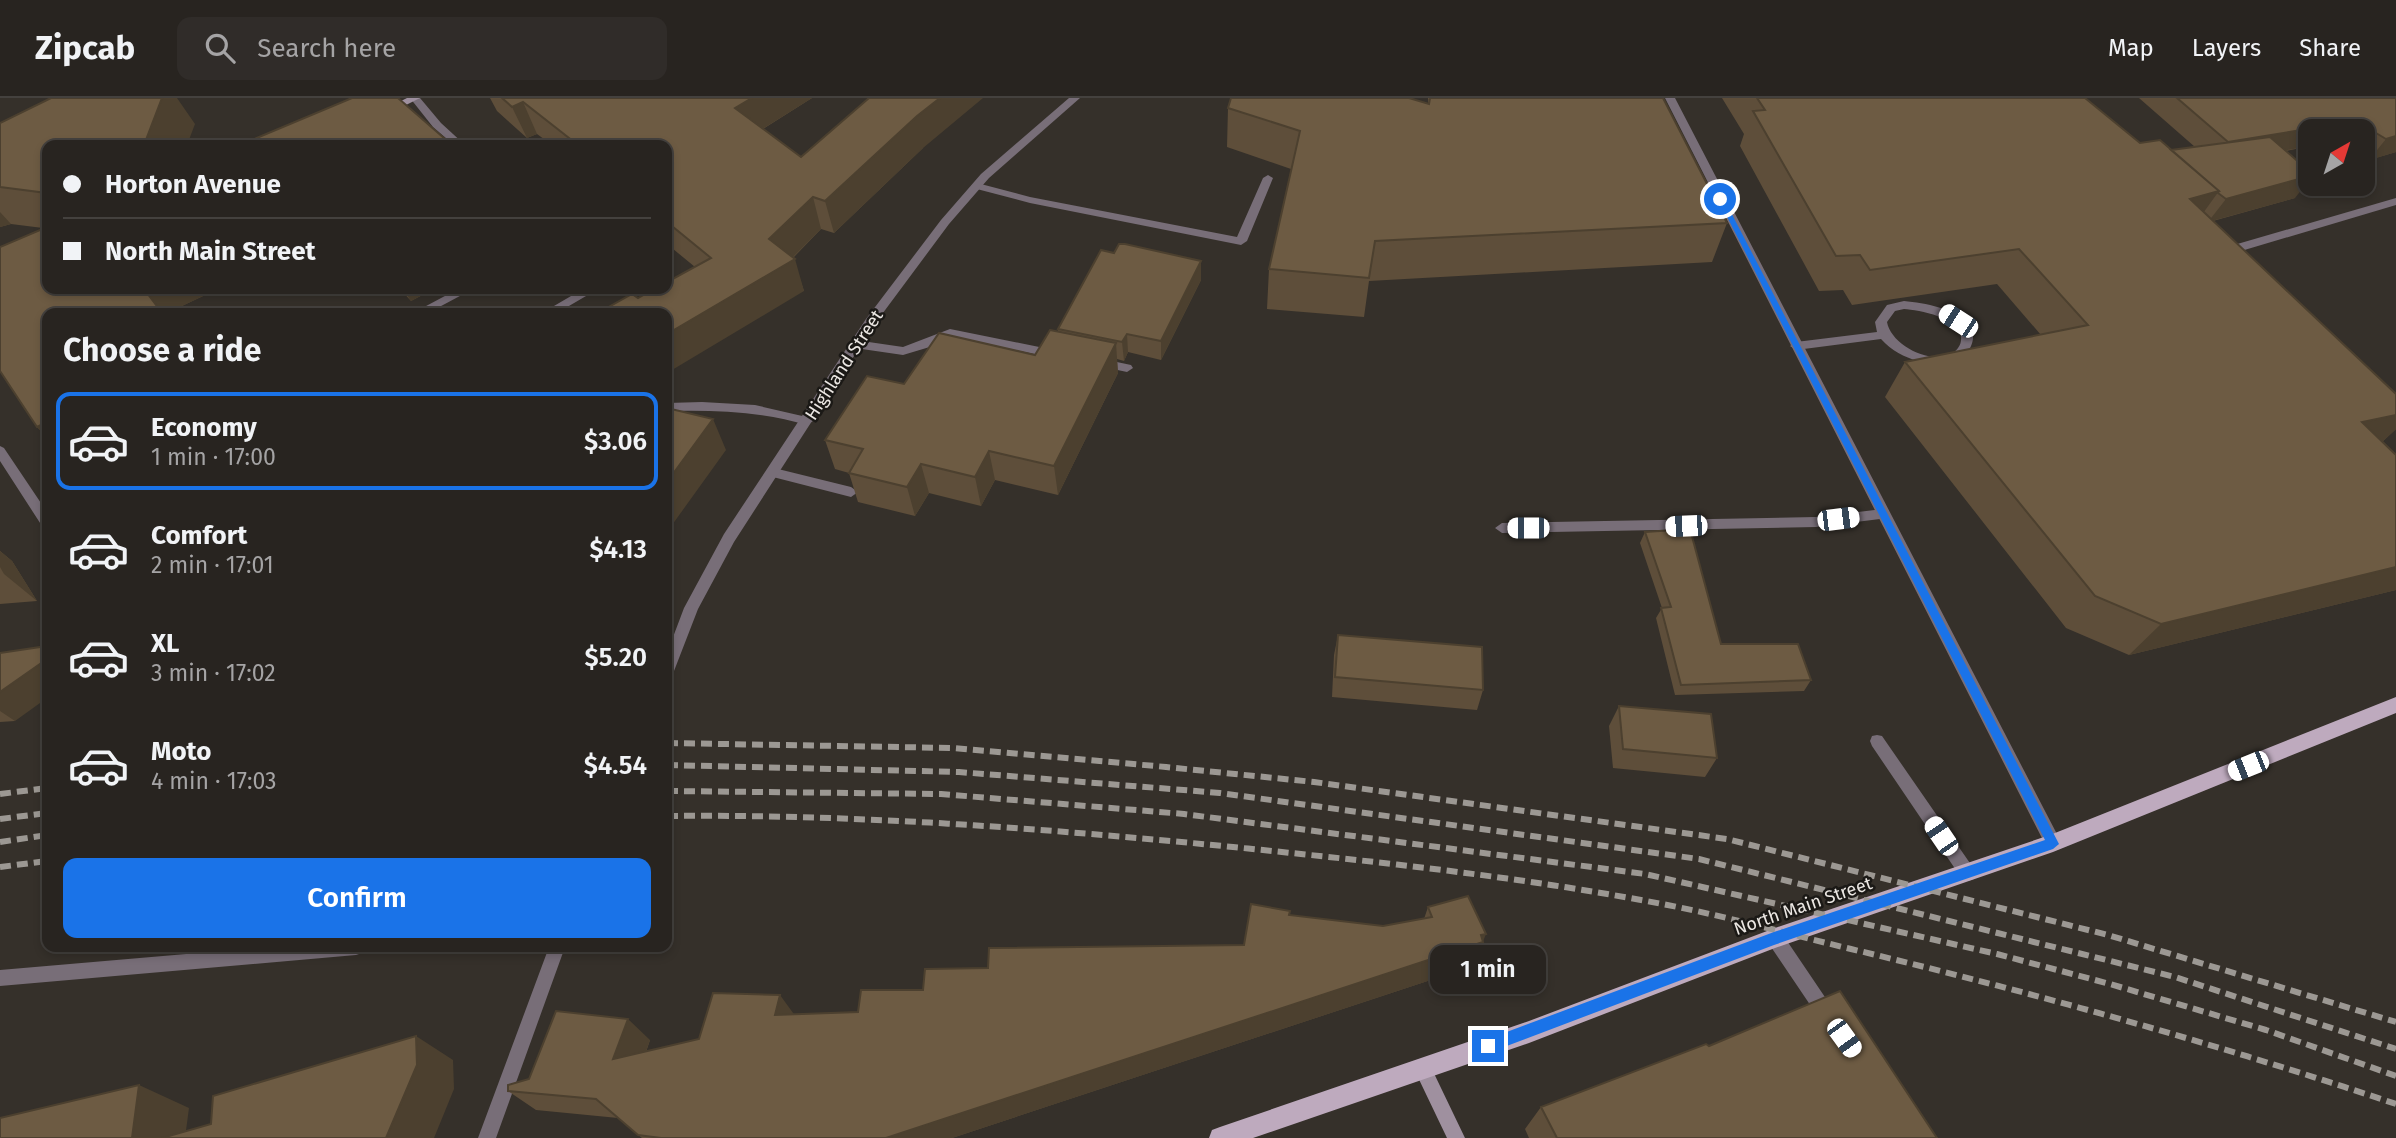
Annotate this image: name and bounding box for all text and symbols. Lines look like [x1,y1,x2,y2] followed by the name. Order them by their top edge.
[177,17,667,80] search box
[35,28,135,68] text: Zipcab
[201,29,239,67] icon: search
[257,33,396,64] text: Search here
[2108,34,2154,62] text: Map
[2192,34,2261,62] text: Layers
[2299,34,2361,62] text: Share
[2298,119,2375,196] north arrow
[2298,119,2375,196] map controls
[105,169,281,200] text: Horton Avenue
[1704,183,1736,215] route start
[105,236,316,267] text: North Main Street
[1935,301,1982,341] car
[800,305,888,424] street label: Highland Street
[63,331,261,369] text: Choose a ride
[67,410,130,473] icon: car
[151,412,257,443] text: Economy
[584,426,647,457] text: $3.06
[151,443,276,471] text: 1 min · 17:00
[1816,506,1861,532] car
[1665,515,1708,537] car
[67,518,130,581] icon: car
[1508,518,1550,539] car
[151,520,247,551] text: Comfort
[589,534,647,565] text: $4.13
[151,551,274,579] text: 2 min · 17:01
[67,626,130,689] icon: car
[151,628,179,659] text: XL
[585,642,647,673] text: $5.20
[151,659,276,687] text: 3 min · 17:02
[67,734,130,797] icon: car
[151,736,211,767] text: Moto
[2225,748,2272,784] car
[584,750,647,781] text: $4.54
[151,767,277,795] text: 4 min · 17:03
[1921,813,1962,859] car
[63,858,651,938] button: Confirm
[1731,872,1875,940] street label: North Main Street
[1430,944,1546,993] callout: 1 min
[1460,955,1516,983] text: 1 min
[1824,1015,1865,1061] car
[1472,1030,1504,1062] route end

